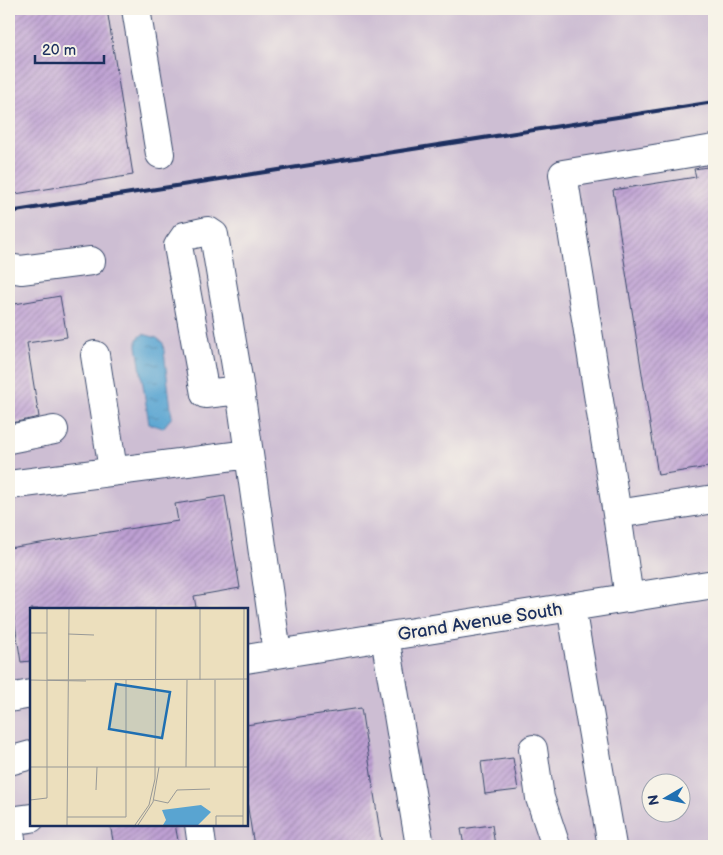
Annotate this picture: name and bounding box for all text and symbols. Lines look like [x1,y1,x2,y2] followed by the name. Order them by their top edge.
[35,32,104,64] scale bar
[42,41,76,60] text: 20 m
[396,599,564,645] street label: Grand Avenue South
[30,608,248,825] inset map
[640,772,690,822] north arrow
[644,793,663,806] text: N

